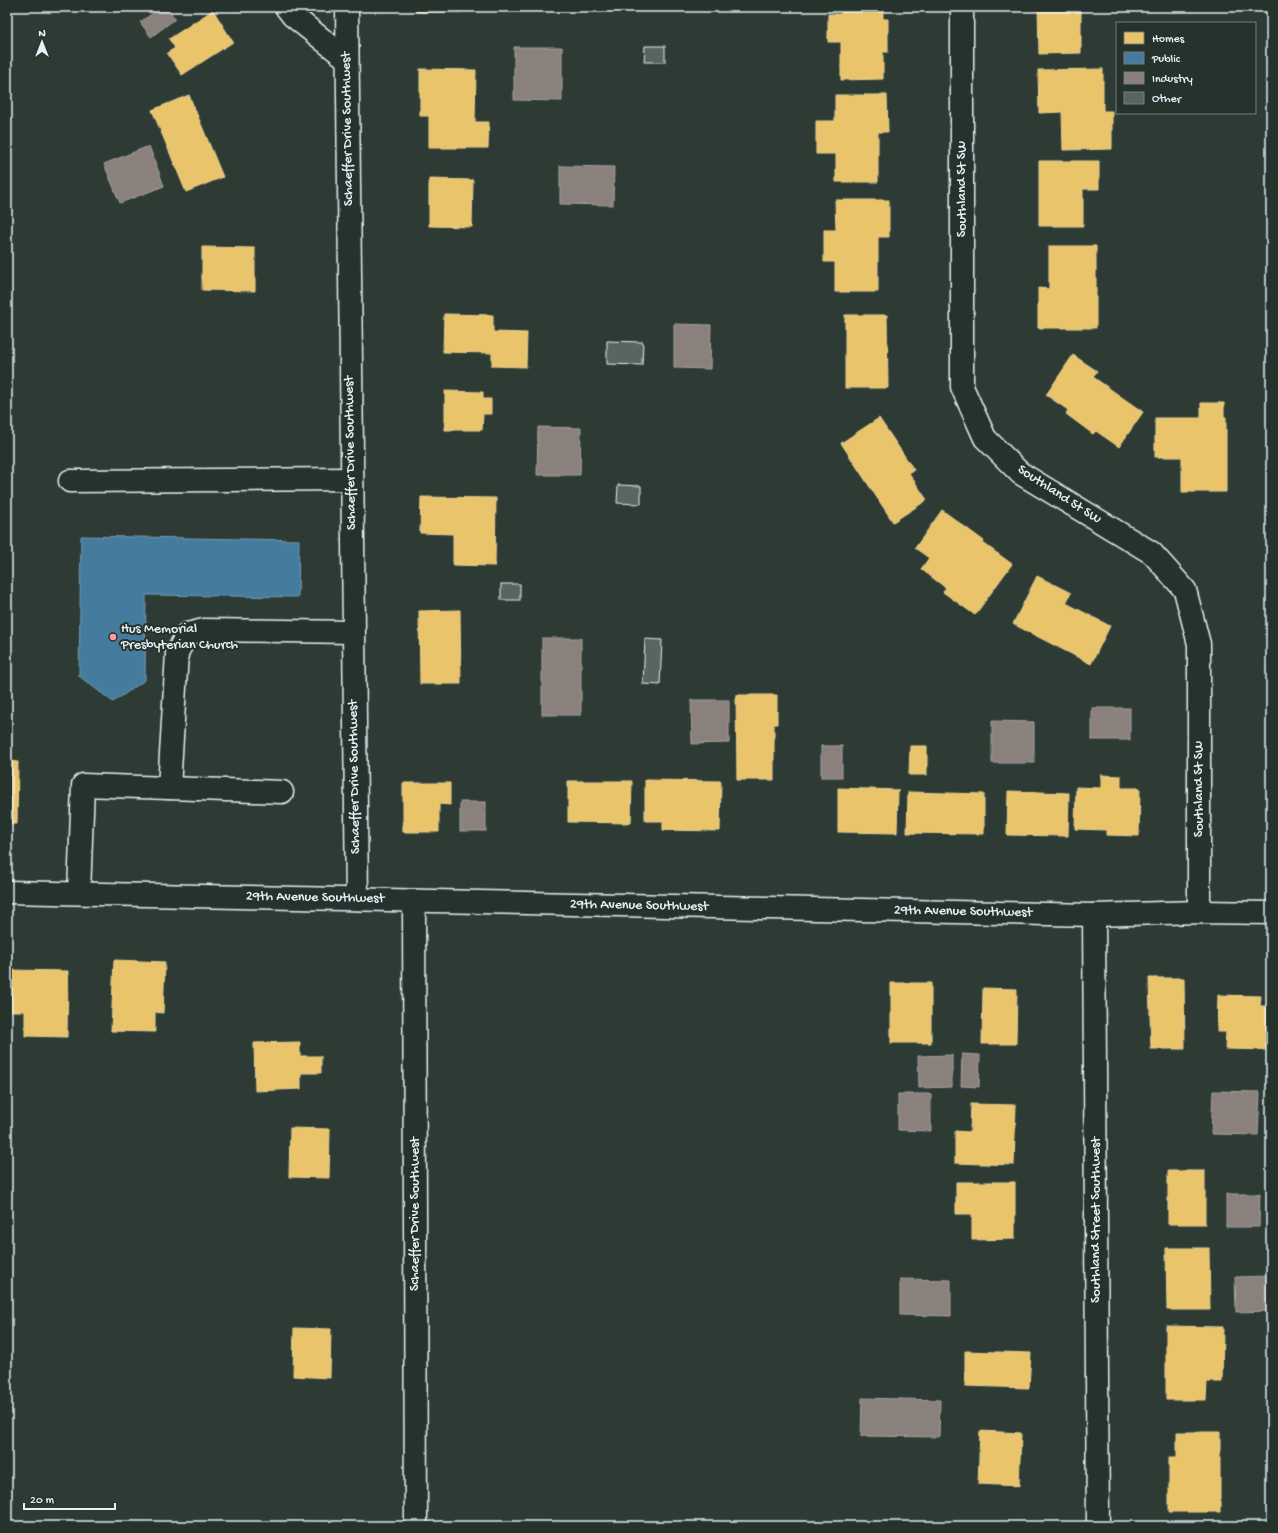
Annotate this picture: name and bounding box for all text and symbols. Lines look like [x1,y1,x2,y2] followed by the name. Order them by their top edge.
[22,22,62,62] north arrow
[1116,22,1256,114] legend
[38,28,46,40] text: N
[1152,33,1185,47] text: Homes
[338,50,358,206] street label: Schaeffer Drive Southwest
[1151,53,1181,67] text: Public
[1152,73,1193,87] text: Industry
[1152,93,1183,107] text: Other
[954,141,971,237] street label: Southland St SW
[341,374,361,530] street label: Schaeffer Drive Southwest
[1014,462,1104,528] street label: Southland St SW
[120,621,238,654] place label: Hus Memorial Presbyterian Church
[108,632,118,642] marker: Hus Memorial Presbyterian Church
[345,698,365,854] street label: Schaeffer Drive Southwest
[1191,741,1208,837] street label: Southland St SW
[246,888,386,908] street label: 29th Avenue Southwest
[570,896,710,916] street label: 29th Avenue Southwest
[894,902,1034,922] street label: 29th Avenue Southwest
[407,1136,424,1291] street label: Schaeffer Drive Southwest
[1088,1136,1105,1303] street label: Southland Street Southwest
[24,1485,115,1511] scale bar
[30,1494,55,1508] text: 20 m

